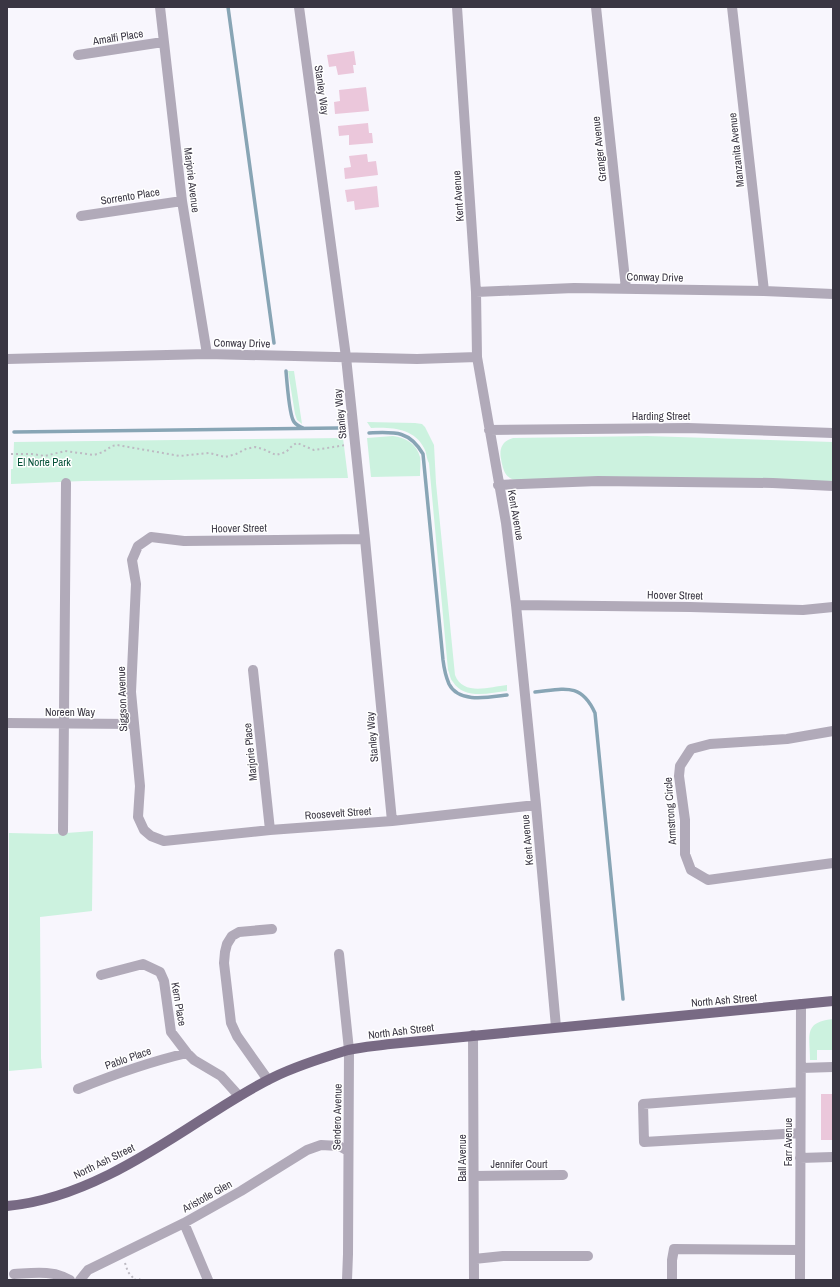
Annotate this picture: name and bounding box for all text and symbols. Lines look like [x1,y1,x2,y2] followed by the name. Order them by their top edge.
[91,26,144,48] street label: Amalfi Place
[312,64,332,116] street label: Stanley Way
[725,112,747,188] street label: Manzanita Avenue
[589,116,609,182] street label: Granger Avenue
[181,147,203,213] street label: Marjorie Avenue
[449,170,467,222] street label: Kent Avenue
[99,184,161,208] street label: Sorrento Place
[627,270,683,284] street label: Conway Drive
[214,336,270,350] street label: Conway Drive
[330,388,350,440] street label: Stanley Way
[632,409,691,423] street label: Harding Street
[17,455,71,469] park label: El Norte Park
[505,489,527,541] street label: Kent Avenue
[211,521,267,535] street label: Hoover Street
[647,588,703,602] street label: Hoover Street
[114,666,130,732] street label: Siggson Avenue
[45,705,95,719] street label: Noreen Way
[363,711,381,763] street label: Stanley Way
[240,722,260,782] street label: Marjorie Place
[661,777,679,846] street label: Armstrong Circle
[304,804,372,822] street label: Roosevelt Street
[518,814,536,866] street label: Kent Avenue
[168,981,190,1027] street label: Kern Place
[690,990,758,1010] street label: North Ash Street
[367,1020,435,1042] street label: North Ash Street
[103,1044,153,1072] street label: Pablo Place
[329,1084,345,1150] street label: Sendero Avenue
[781,1118,795,1166] street label: Farr Avenue
[455,1134,469,1182] street label: Ball Avenue
[71,1140,137,1182] street label: North Ash Street
[490,1157,548,1171] street label: Jennifer Court
[179,1177,234,1216] street label: Aristotle Glen

